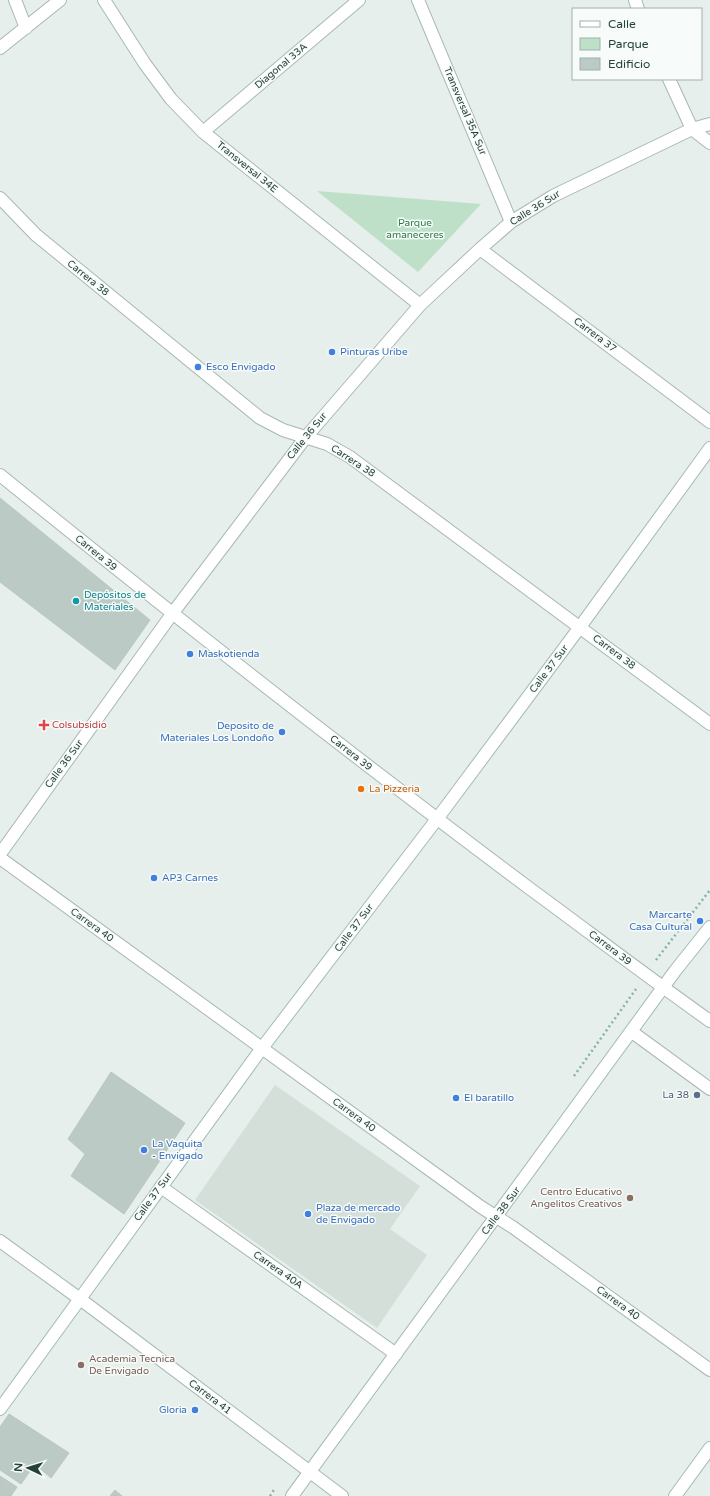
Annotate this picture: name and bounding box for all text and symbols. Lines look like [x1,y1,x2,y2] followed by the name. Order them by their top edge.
[572,8,702,80] legend
[608,17,636,31] text: Calle
[608,37,649,51] text: Parque
[252,41,310,91] street label: Diagonal 33A
[608,57,650,71] text: Edificio
[441,65,489,157] street label: Transversal 35A Sur
[214,139,280,195] street label: Transversal 34E
[508,188,562,228] street label: Calle 36 Sur
[386,217,444,241] park label: Parque amaneceres
[65,257,111,299] street label: Carrera 38
[571,315,619,355] street label: Carrera 37
[340,346,408,358] place label: Pinturas Uribe
[327,347,337,357] marker: Pinturas Uribe
[206,361,276,373] place label: Esco Envigado
[193,362,203,372] marker: Esco Envigado
[284,410,330,462] street label: Calle 36 Sur
[329,442,377,480] street label: Carrera 38
[73,532,119,574] street label: Carrera 39
[84,589,146,613] place label: Depósitos de Materiales
[71,596,81,606] marker: Depósitos de Materiales
[590,632,638,672] street label: Carrera 38
[527,643,571,695] street label: Calle 37 Sur
[198,648,259,660] place label: Maskotienda
[185,649,195,659] marker: Maskotienda
[52,719,107,731] place label: Colsubsidio
[39,720,49,730] marker: Colsubsidio
[160,720,274,744] place label: Deposito de Materiales Los Londoño
[277,727,287,737] marker: Deposito de Materiales Los Londoño
[327,733,375,773] street label: Carrera 39
[42,737,86,791] street label: Calle 36 Sur
[369,783,420,795] place label: La Pizzeria
[356,784,366,794] marker: La Pizzeria
[162,872,218,884] place label: AP3 Carnes
[149,873,159,883] marker: AP3 Carnes
[332,902,376,954] street label: Calle 37 Sur
[68,905,116,945] street label: Carrera 40
[629,909,692,933] place label: Marcarte Casa Cultural
[695,916,705,926] marker: Marcarte Casa Cultural
[586,928,634,968] street label: Carrera 39
[662,1089,689,1101] place label: La 38
[692,1090,702,1100] marker: La 38
[464,1092,514,1104] place label: El baratillo
[451,1093,461,1103] marker: El baratillo
[330,1095,378,1135] street label: Carrera 40
[152,1138,203,1162] place label: La Vaquita - Envigado
[139,1145,149,1155] marker: La Vaquita - Envigado
[131,1170,175,1224] street label: Calle 37 Sur
[479,1185,523,1237] street label: Calle 38 Sur
[530,1186,622,1210] place label: Centro Educativo Angelitos Creativos
[625,1193,635,1203] marker: Centro Educativo Angelitos Creativos
[316,1202,400,1226] place label: Plaza de mercado de Envigado
[303,1209,313,1219] marker: Plaza de mercado de Envigado
[251,1249,305,1291] street label: Carrera 40A
[594,1283,642,1323] street label: Carrera 40
[89,1353,175,1377] place label: Academia Tecnica De Envigado
[76,1360,86,1370] marker: Academia Tecnica De Envigado
[186,1377,234,1417] street label: Carrera 41
[159,1404,187,1416] place label: Gloria
[190,1405,200,1415] marker: Gloria
[8,1448,48,1488] north arrow
[12,1462,25,1472] text: N

